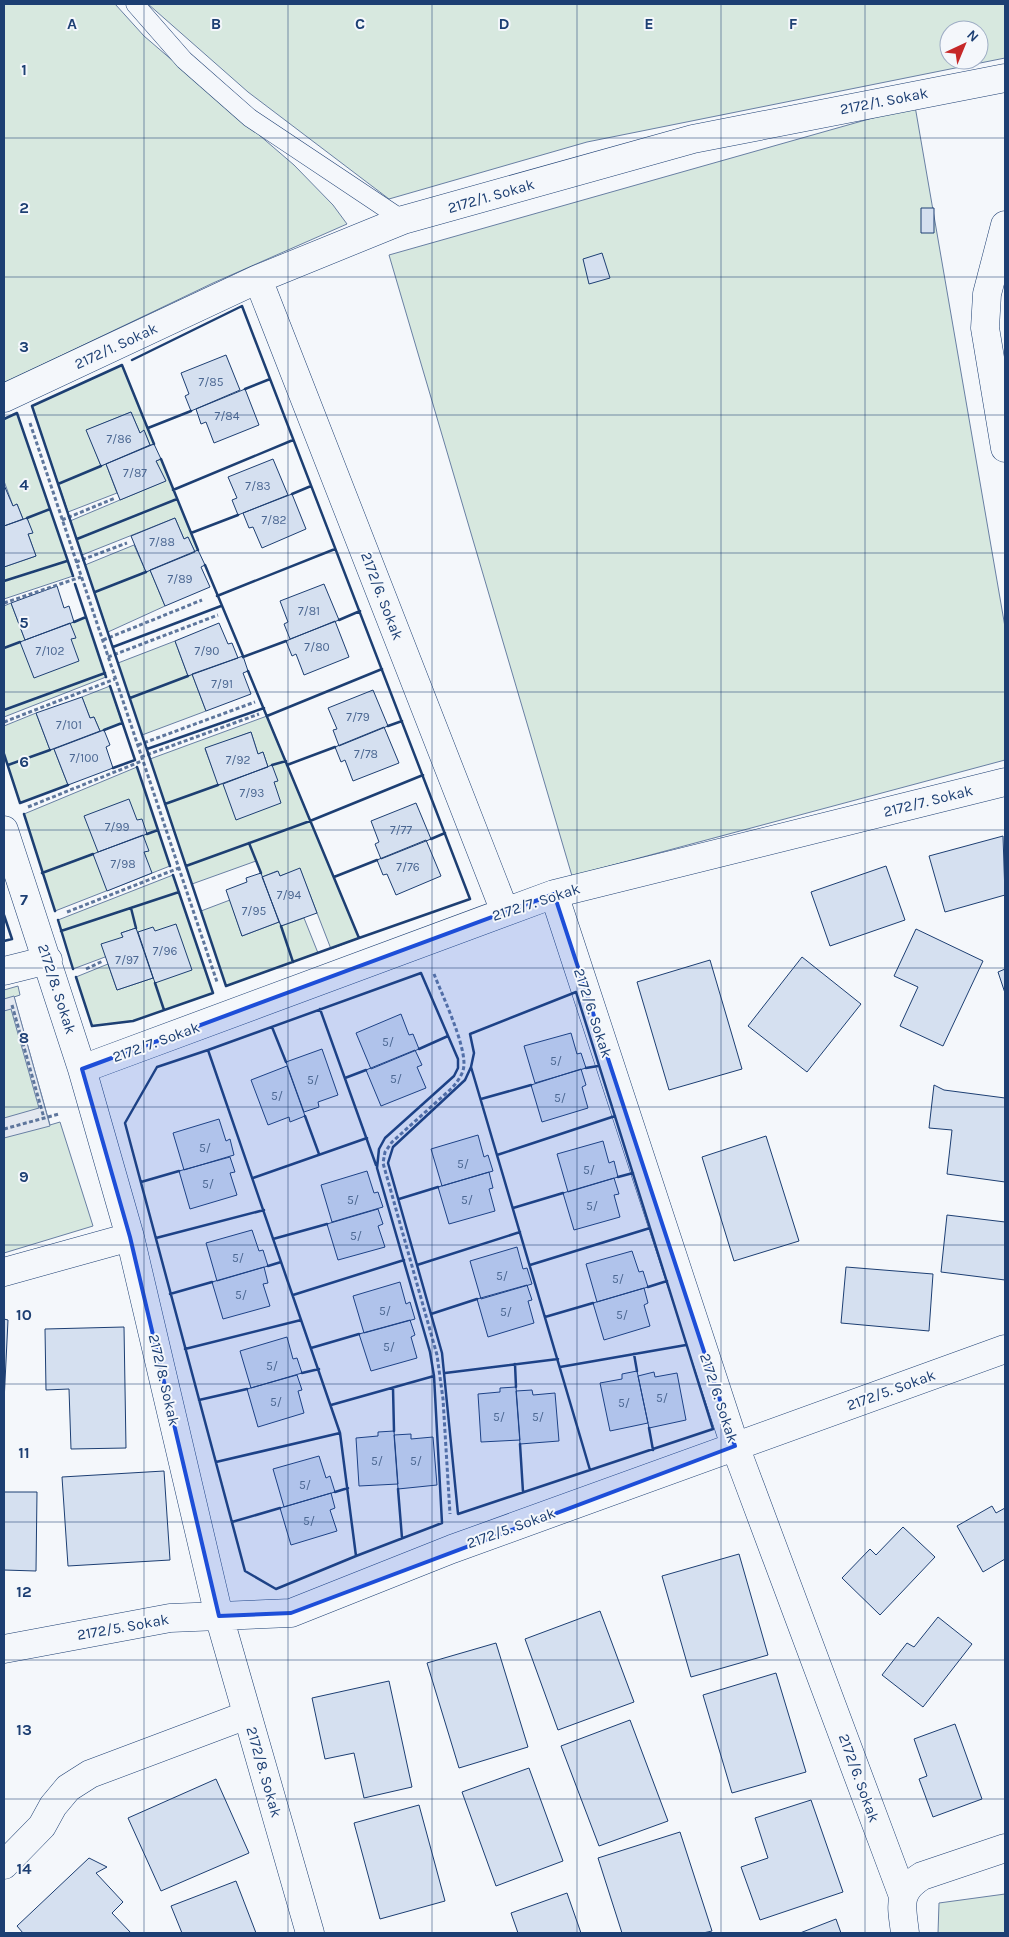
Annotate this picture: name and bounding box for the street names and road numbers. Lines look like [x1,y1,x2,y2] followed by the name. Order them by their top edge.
[838,84,930,118] street label: 2172/1. Sokak
[446,175,536,217] street label: 2172/1. Sokak
[72,319,160,373] street label: 2172/1. Sokak
[357,549,407,643] street label: 2172/6. Sokak
[881,781,975,821] street label: 2172/7. Sokak
[490,879,582,925] street label: 2172/7. Sokak
[34,942,80,1036] street label: 2172/8. Sokak
[570,966,616,1060] street label: 2172/6. Sokak
[110,1018,202,1066] street label: 2172/7. Sokak
[145,1332,183,1428] street label: 2172/8. Sokak
[696,1351,742,1445] street label: 2172/6. Sokak
[844,1366,938,1414] street label: 2172/5. Sokak
[464,1504,558,1552] street label: 2172/5. Sokak
[76,1610,170,1644] street label: 2172/5. Sokak
[242,1724,286,1820] street label: 2172/8. Sokak
[835,1731,883,1825] street label: 2172/6. Sokak

